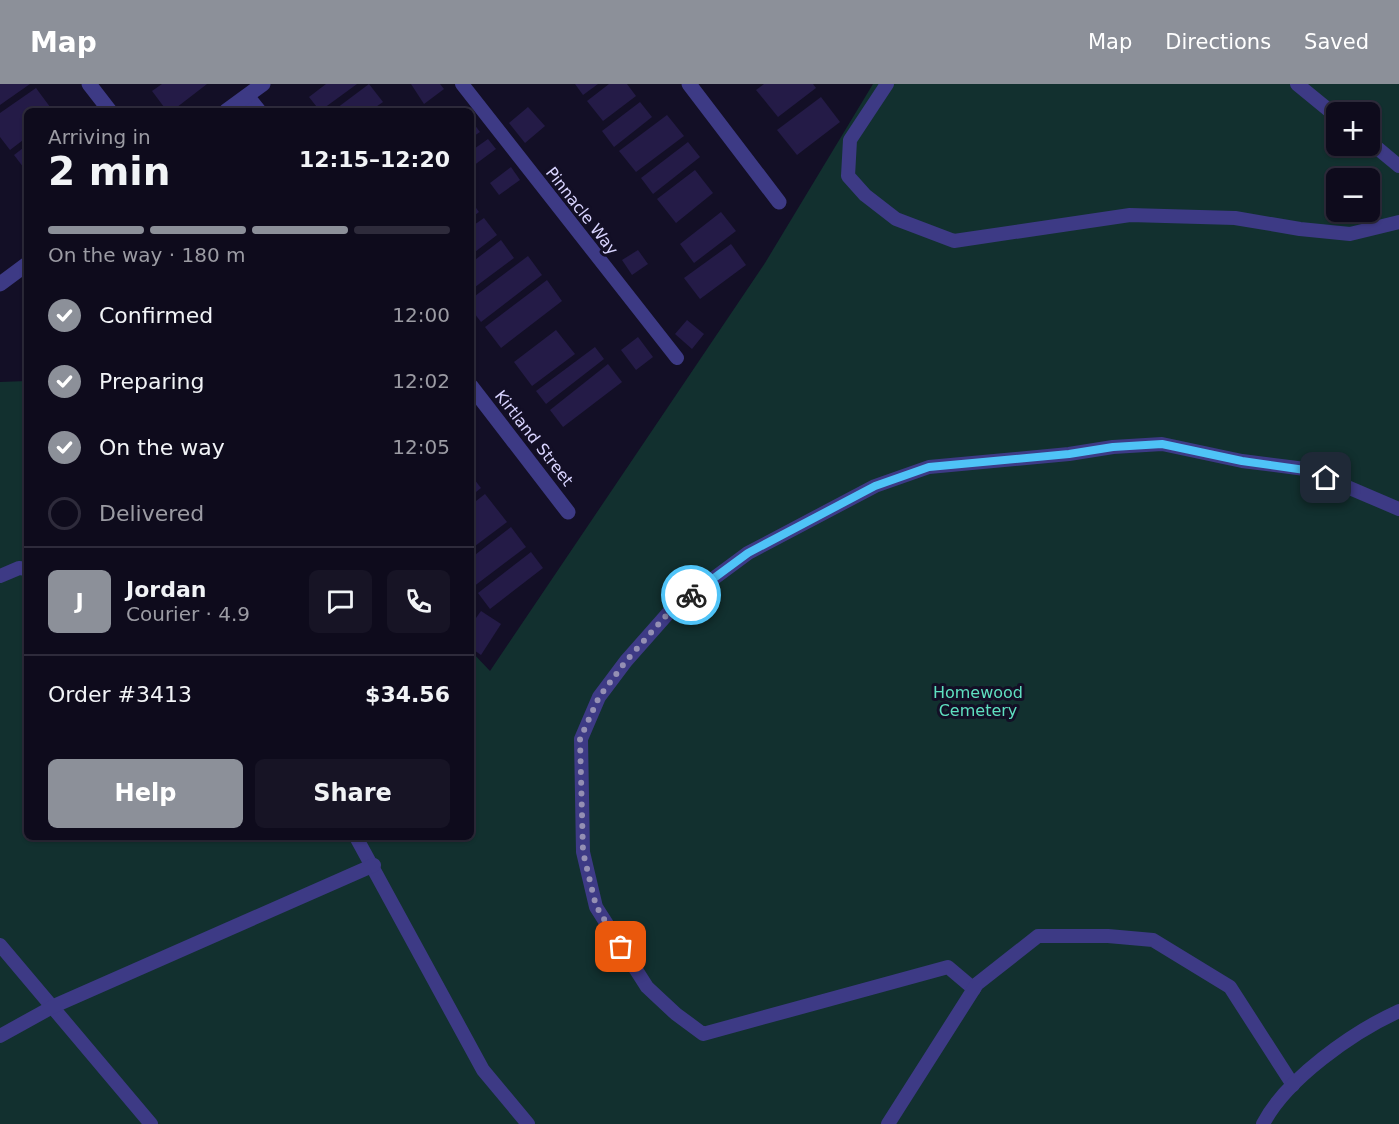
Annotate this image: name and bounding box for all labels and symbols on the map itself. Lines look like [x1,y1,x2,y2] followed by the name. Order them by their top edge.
[542,163,622,259] street label: Pinnacle Way
[491,386,577,490] street label: Kirtland Street
[1300,452,1351,503] pin
[661,565,721,625] courier
[933,683,1023,720] park label: Homewood Cemetery
[595,921,646,972] pin

